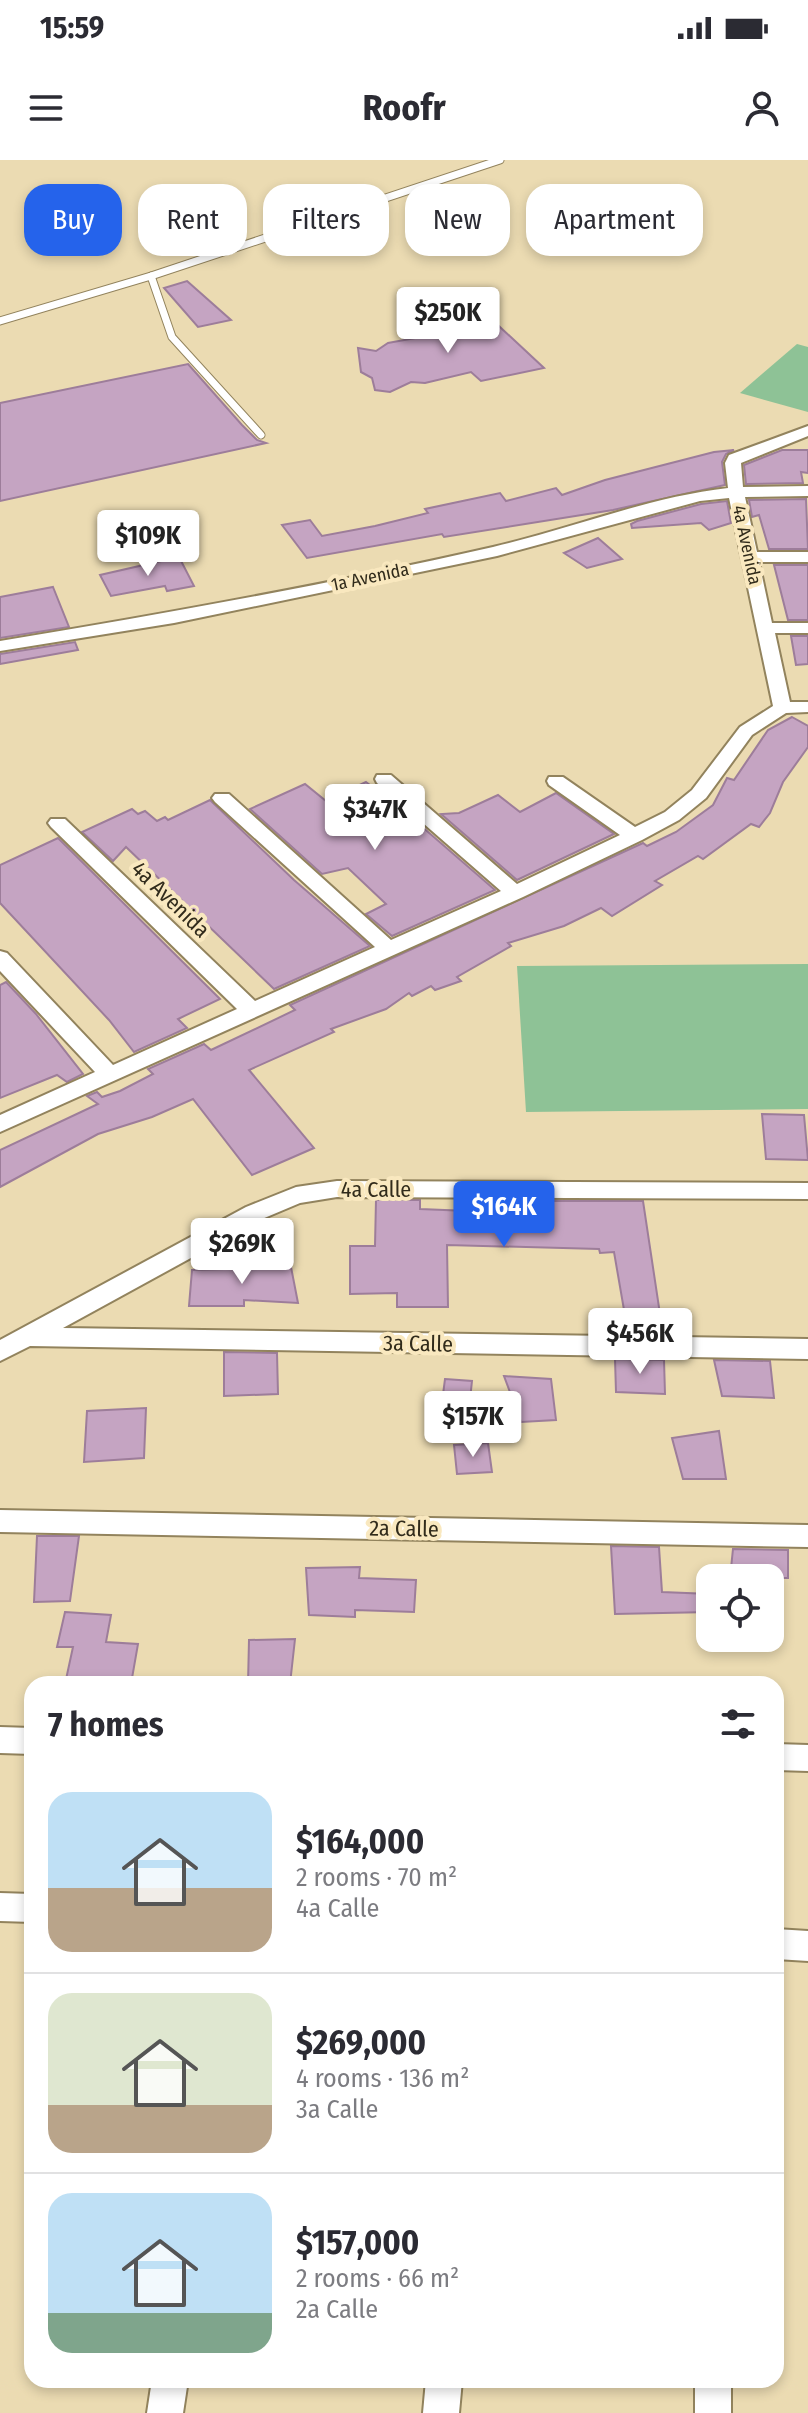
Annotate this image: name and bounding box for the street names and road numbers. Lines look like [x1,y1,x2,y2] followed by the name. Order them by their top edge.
[728,503,766,587] street label: 4a Avenida
[329,558,411,596] street label: 1a Avenida
[126,855,215,943] street label: 4a Avenida
[341,1176,411,1203] street label: 4a Calle
[383,1329,453,1358] street label: 3a Calle
[369,1514,439,1543] street label: 2a Calle

